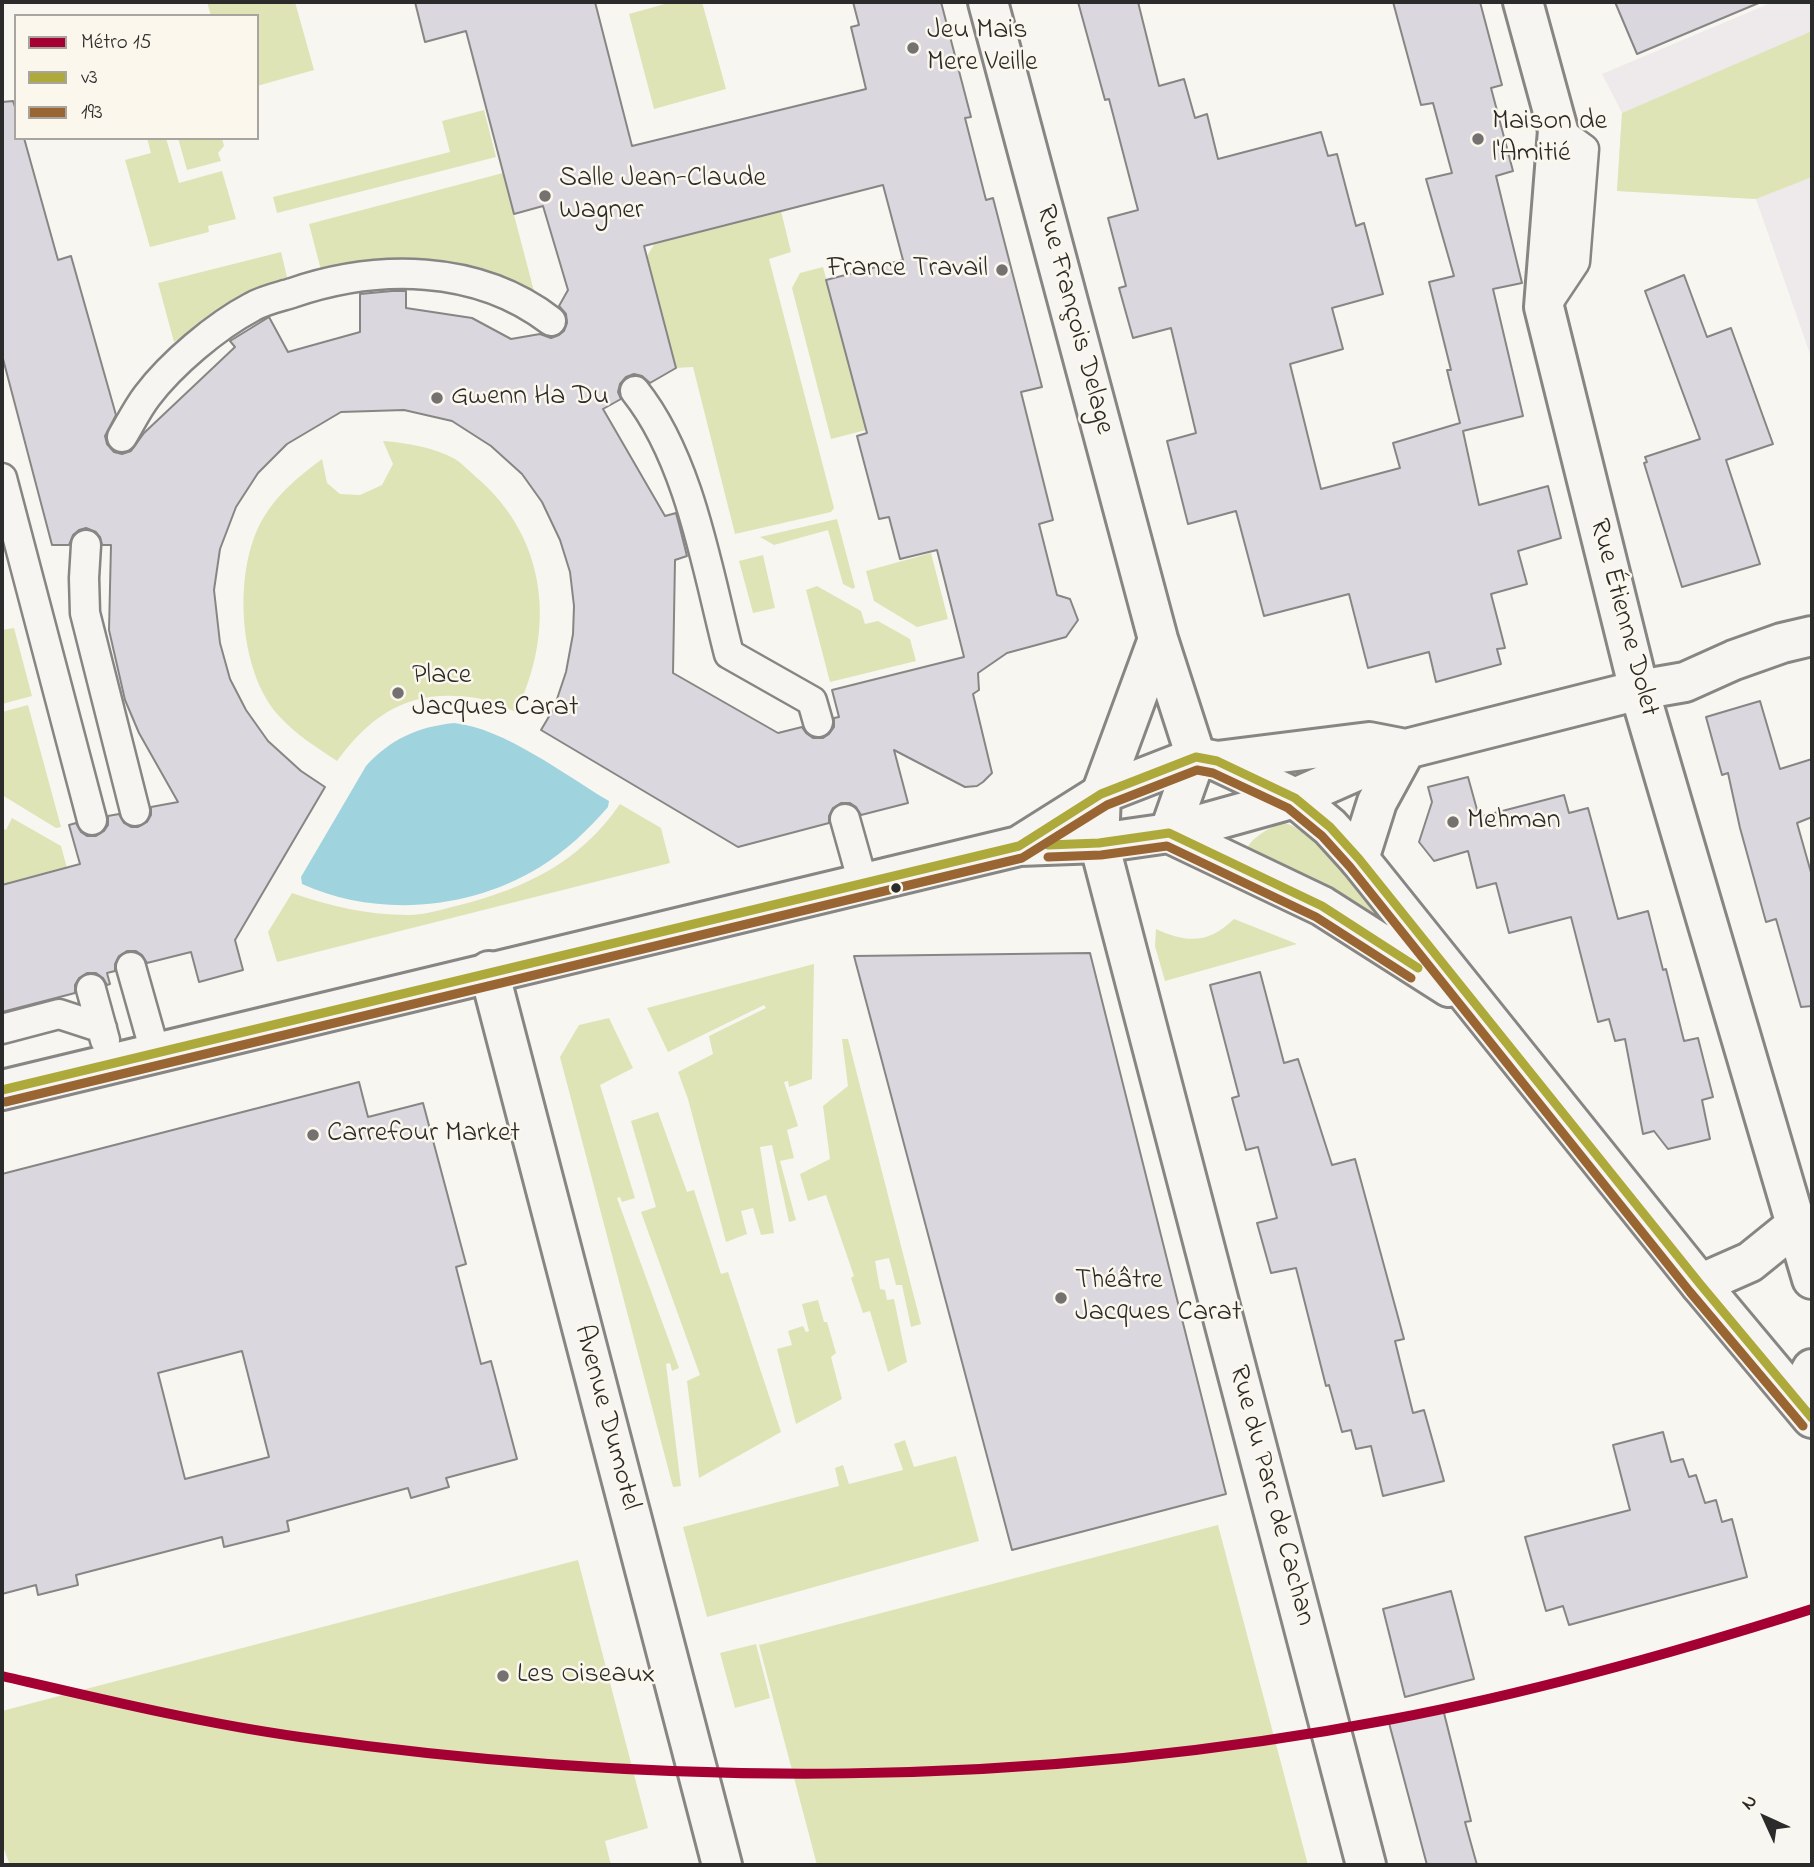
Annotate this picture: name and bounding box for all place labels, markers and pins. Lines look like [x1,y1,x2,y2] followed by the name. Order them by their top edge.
[927,15,1037,81] place label: Jeu Mais Mere Veille
[905,40,921,56] marker: Jeu Mais Mere Veille
[1492,106,1607,172] place label: Maison de l'Amitié
[1470,131,1486,147] marker: Maison de l'Amitié
[559,163,766,229] place label: Salle Jean-Claude Wagner
[537,188,553,204] marker: Salle Jean-Claude Wagner
[827,253,988,287] place label: France Travail
[994,262,1010,278] marker: France Travail
[451,381,609,415] place label: Gwenn Ha Du
[429,390,445,406] marker: Gwenn Ha Du
[412,660,578,726] place label: Place Jacques Carat
[390,685,406,701] marker: Place Jacques Carat
[1467,805,1560,839] place label: Mehman
[1445,814,1461,830] marker: Mehman
[889,881,903,895] unlabelled marker
[327,1118,520,1152] place label: Carrefour Market
[305,1127,321,1143] marker: Carrefour Market
[1075,1265,1241,1331] place label: Théâtre Jacques Carat
[1053,1290,1069,1306] marker: Théâtre Jacques Carat
[517,1659,655,1693] place label: Les Oiseaux
[495,1668,511,1684] marker: Les Oiseaux

